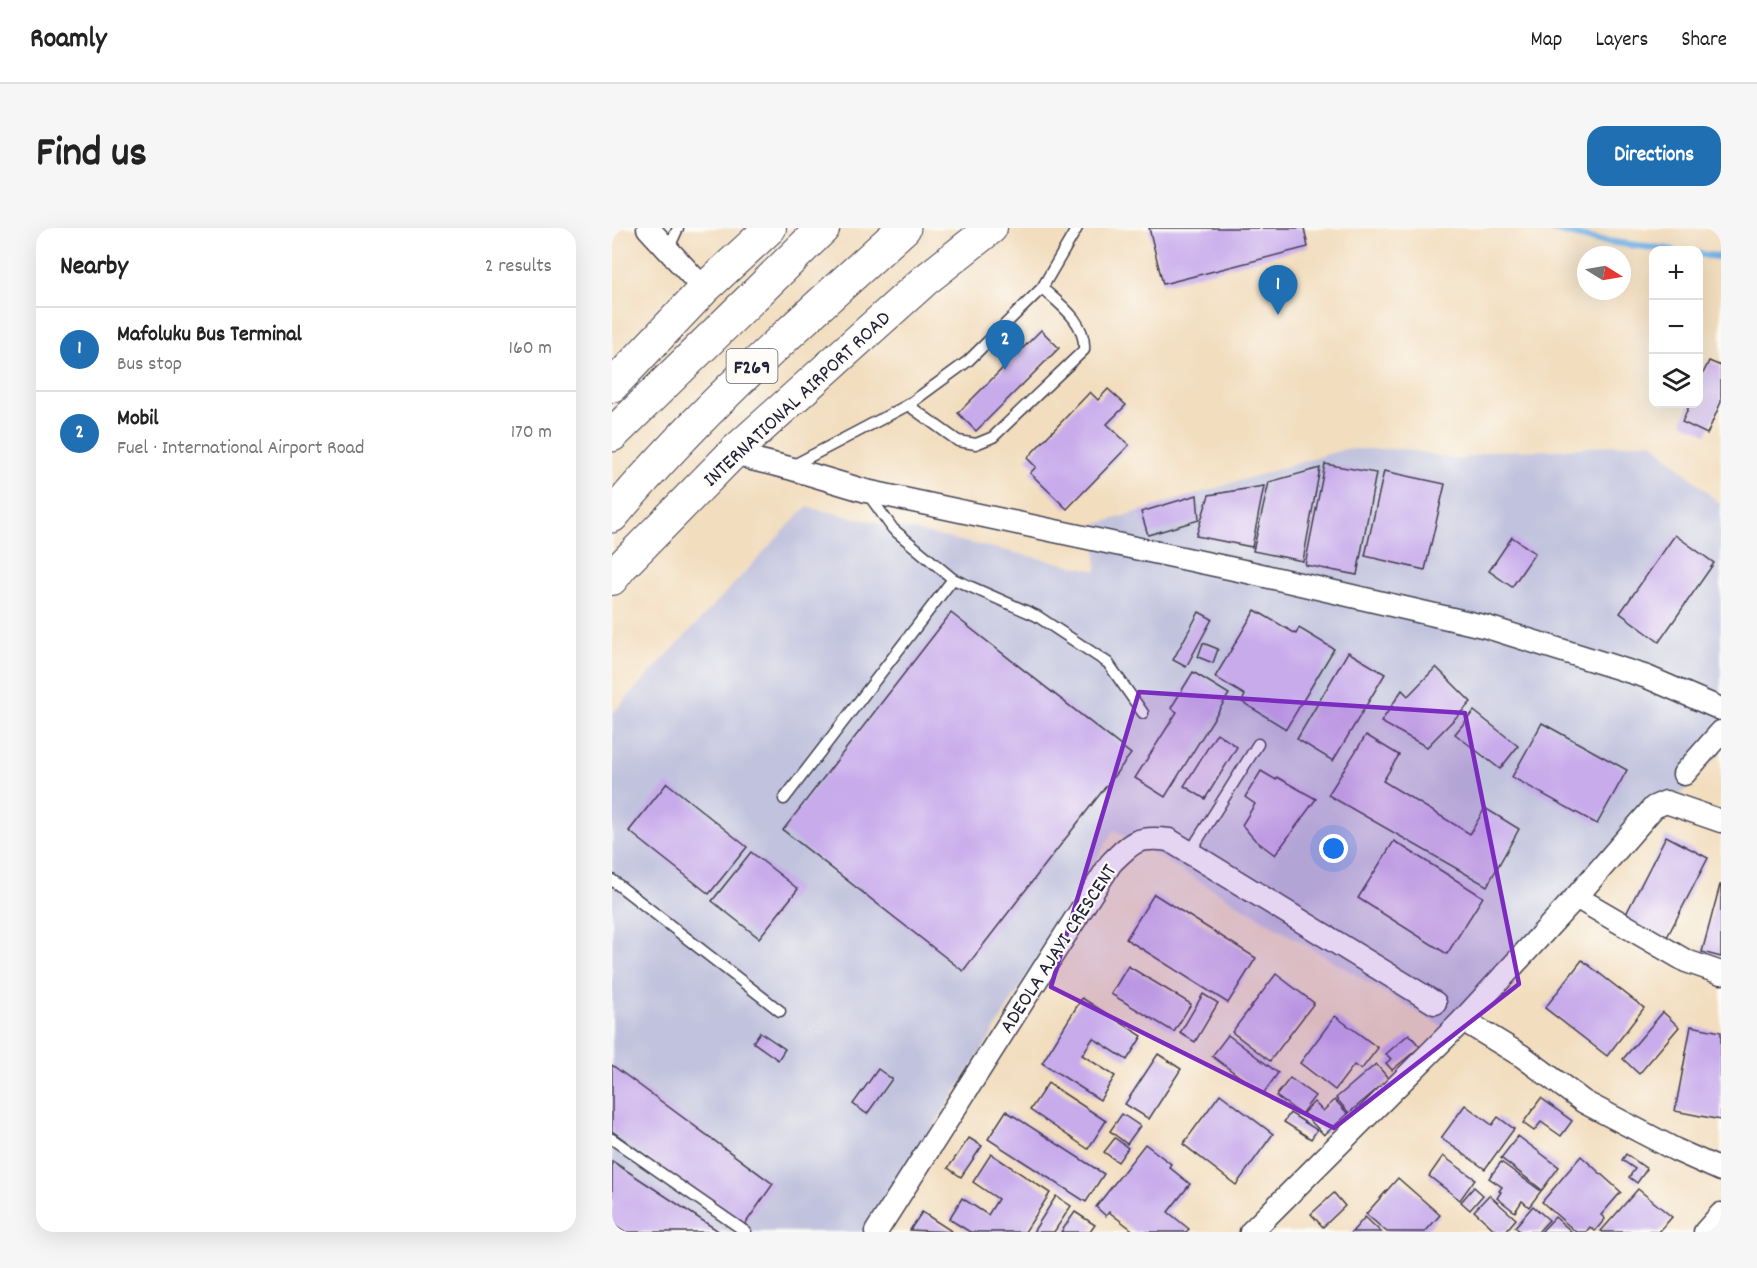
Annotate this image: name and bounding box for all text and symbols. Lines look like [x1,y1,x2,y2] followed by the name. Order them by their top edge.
[30,21,106,61] text: Roamly
[1531,26,1562,56] text: Map
[1595,26,1648,56] text: Layers
[1681,26,1727,56] text: Share
[36,126,147,186] text: Find us
[1587,126,1721,186] button: Directions
[1577,246,1631,300] north arrow
[1649,246,1703,408] map controls
[1649,246,1703,300] button: +
[60,249,128,286] text: Nearby
[485,253,552,281] text: 2 results
[1258,266,1298,315] pin: 1
[1649,300,1703,354] button: −
[698,305,899,495] street label: INTERNATIONAL AIRPORT ROAD
[117,320,302,351] text: Mafoluku Bus Terminal
[986,320,1024,370] pin: 2
[77,335,82,363] text: 1
[509,335,552,363] text: 160 m
[726,349,778,383] road number: F269
[117,351,182,379] text: Bus stop
[1649,354,1703,408] button: layers
[117,404,158,435] text: Mobil
[75,419,84,447] text: 2
[511,419,552,447] text: 170 m
[117,435,364,463] text: Fuel · International Airport Road
[1319,834,1348,863] your location
[993,859,1126,1040] street label: ADEOLA AJAYI CRESCENT

